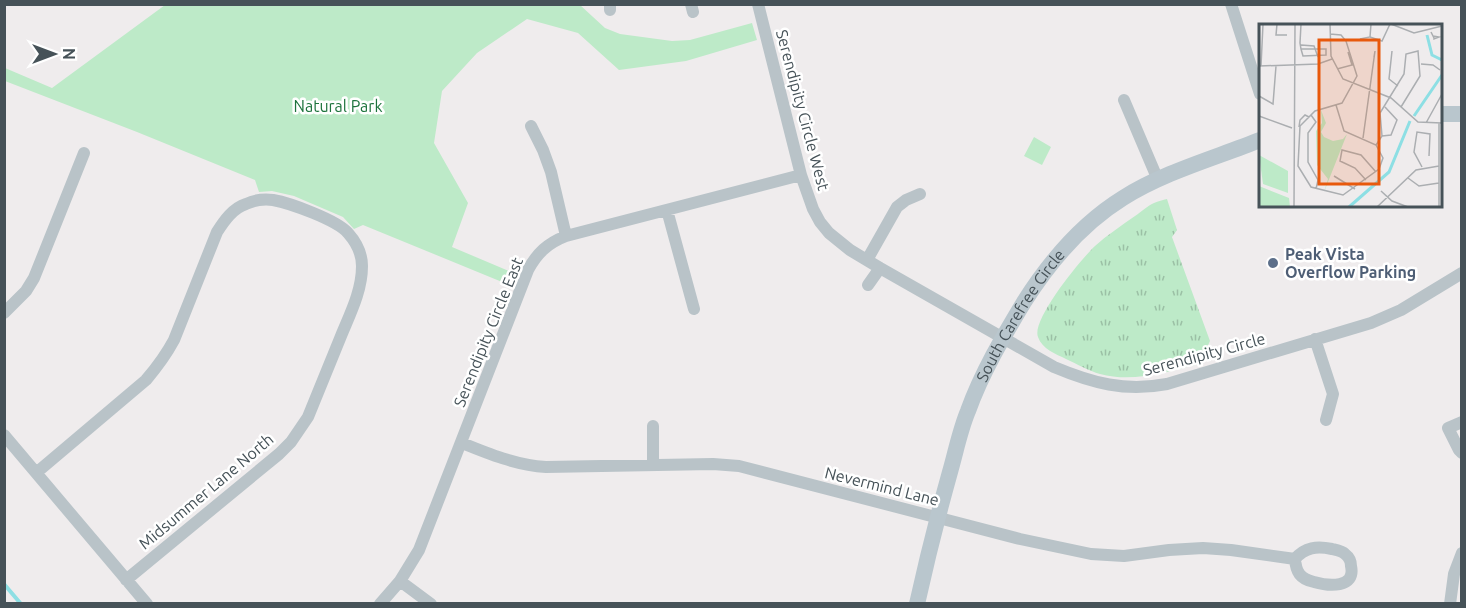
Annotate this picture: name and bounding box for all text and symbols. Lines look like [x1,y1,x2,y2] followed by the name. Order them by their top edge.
[24,24,84,84] north arrow
[1259,24,1442,207] inset map
[773,28,833,193] street label: Serendipity Circle West
[60,48,78,60] text: N
[294,97,383,115] park label: Natural Park
[972,245,1068,384] street label: South Carefree Circle
[1285,245,1416,281] place label: Peak Vista Overflow Parking
[450,254,527,409] street label: Serendipity Circle East
[1266,256,1280,270] marker: Peak Vista Overflow Parking
[1141,329,1267,379] street label: Serendipity Circle
[135,430,277,552] street label: Midsummer Lane North
[823,463,941,509] street label: Nevermind Lane

